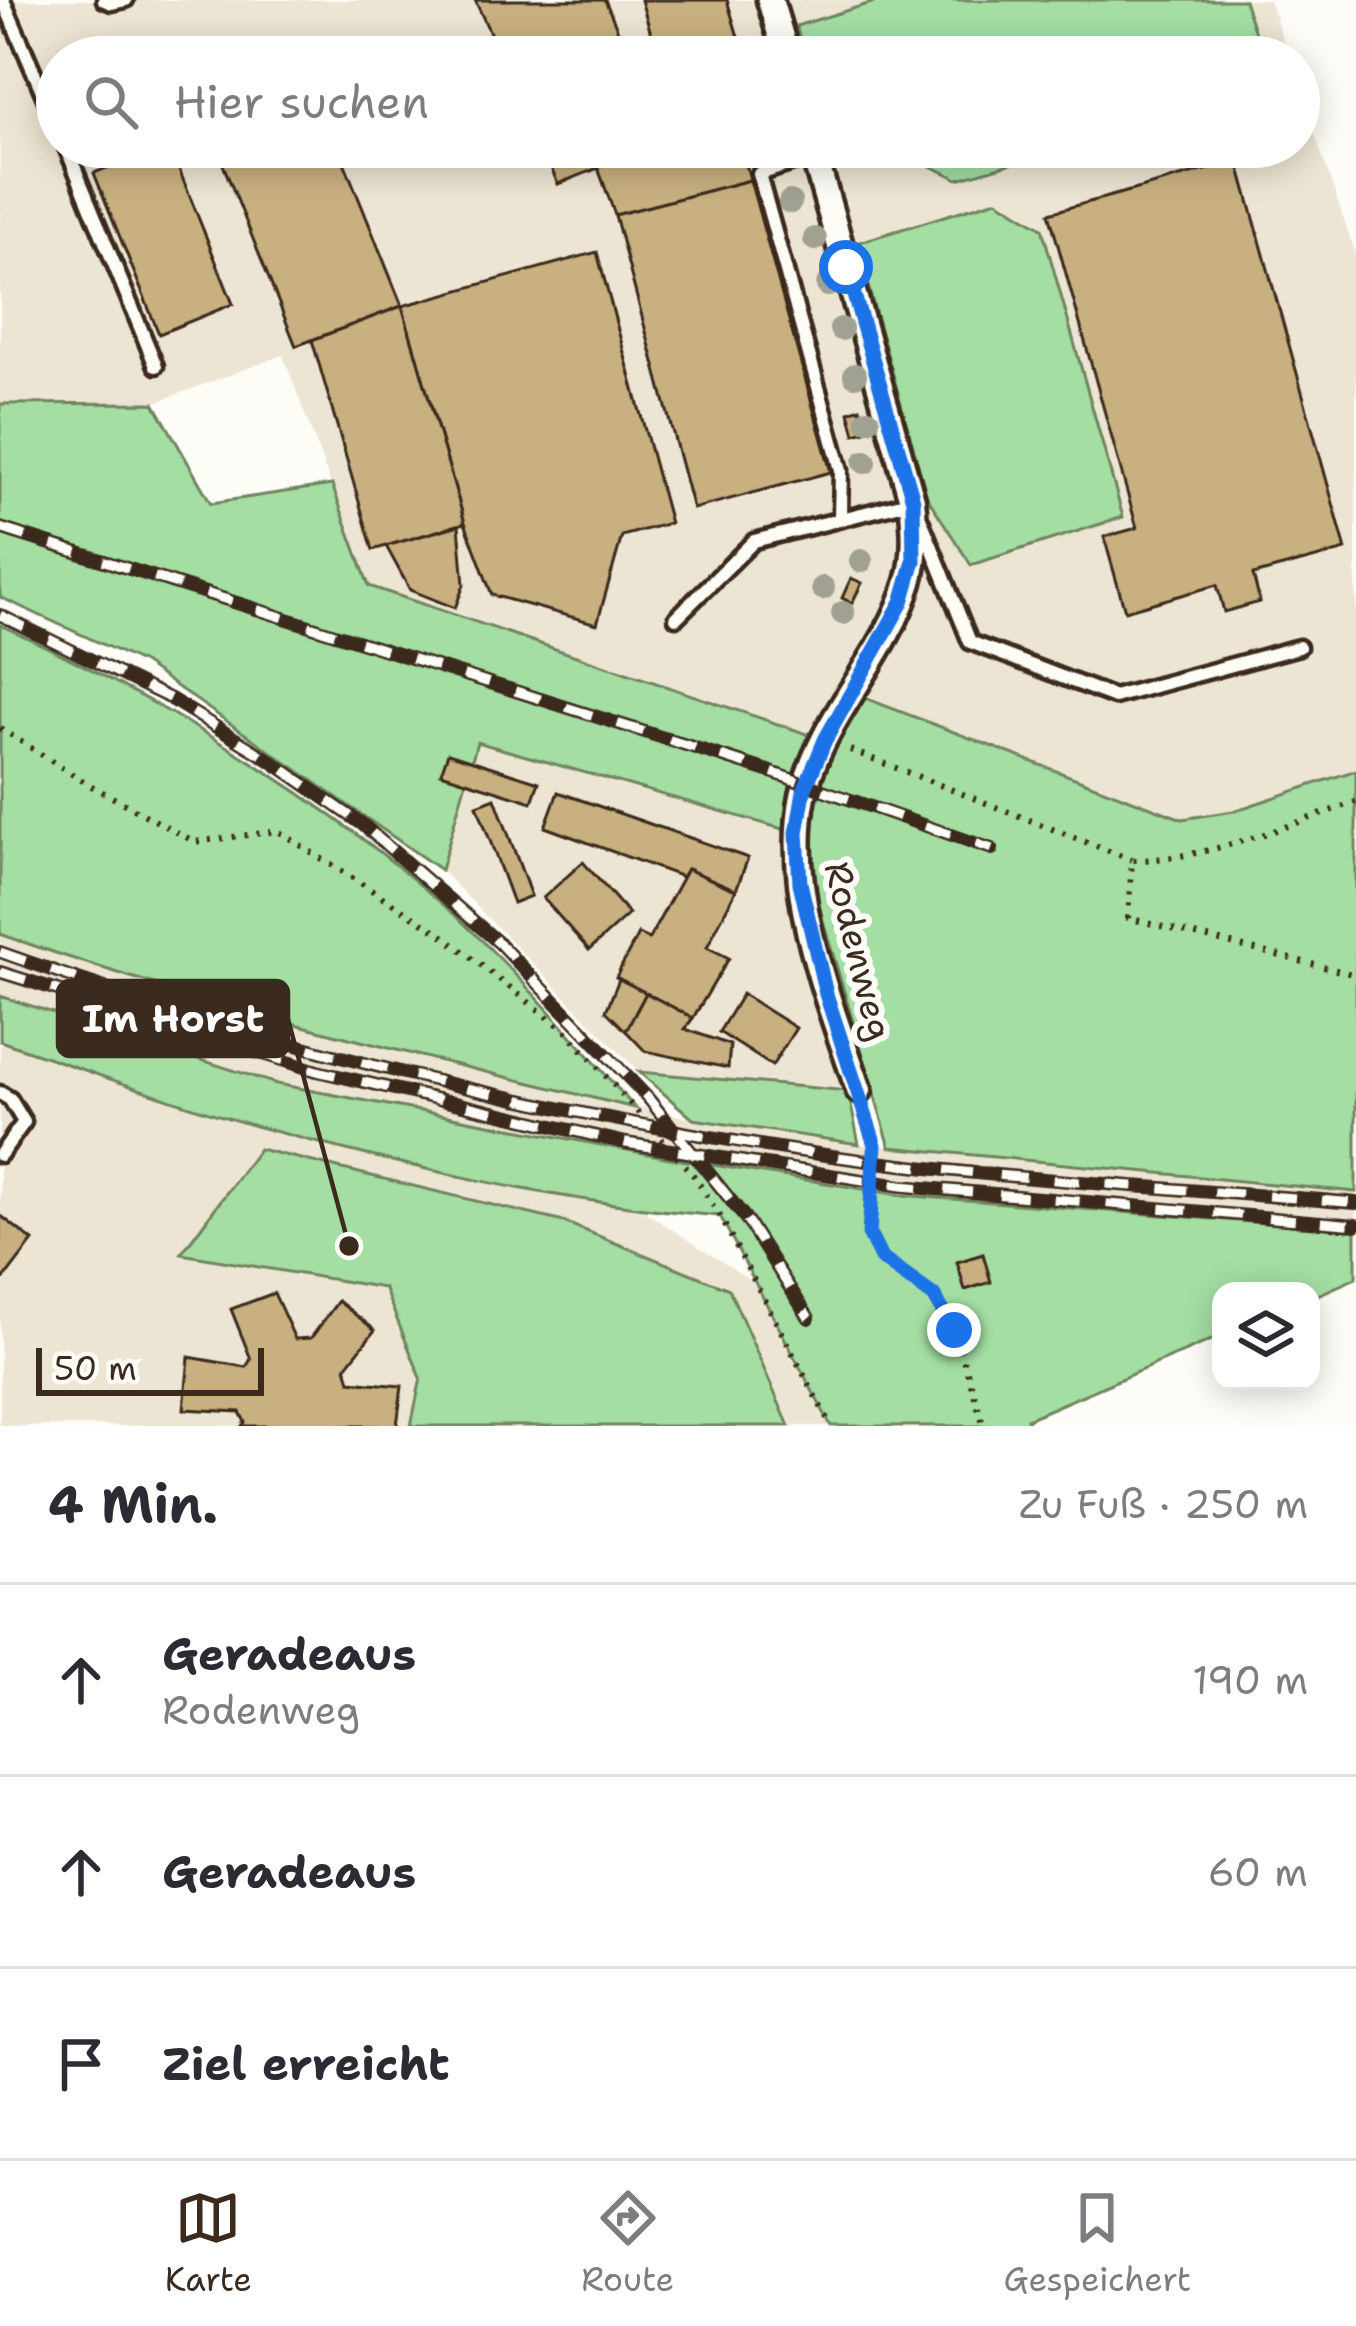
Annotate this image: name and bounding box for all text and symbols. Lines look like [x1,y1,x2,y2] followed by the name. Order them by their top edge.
[36,36,1320,168] search box
[78,69,144,135] icon: search
[174,72,429,132] text: Hier suchen
[819,240,873,294] route start
[813,857,904,1046] street label: Rodenweg
[58,981,288,1056] callout: Im Horst
[82,992,264,1044] text: Im Horst
[1212,1282,1320,1390] map controls
[1212,1282,1320,1390] button: layers
[927,1303,981,1357] route end
[36,1342,264,1395] scale bar
[54,1346,137,1391] text: 50 m
[48,1470,218,1538] text: 4 Min.
[1019,1478,1308,1530] text: Zu Fuß · 250 m
[162,1624,416,1684] text: Geradeaus
[48,1647,114,1713] icon: ahead
[1192,1654,1308,1706] text: 190 m
[162,1684,360,1736] text: Rodenweg
[48,1839,114,1905] icon: ahead
[162,1842,416,1902] text: Geradeaus
[1208,1846,1308,1898] text: 60 m
[48,2031,114,2097] icon: arrive
[162,2034,450,2094] text: Ziel erreicht
[165,2185,252,2302] tab: Karte
[581,2185,674,2302] tab: Route
[1004,2185,1191,2302] tab: Gespeichert

